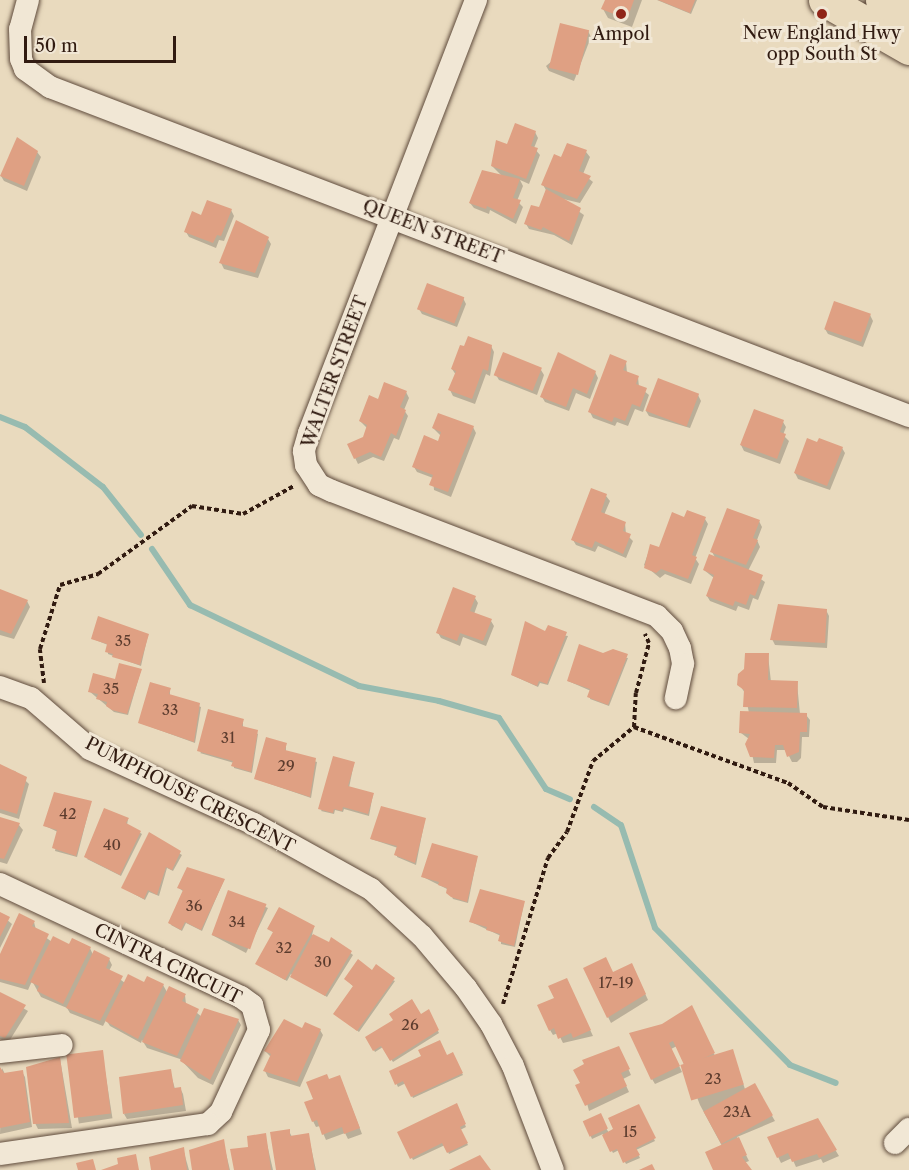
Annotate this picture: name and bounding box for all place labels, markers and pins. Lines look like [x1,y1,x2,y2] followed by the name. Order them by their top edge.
[614,7,628,21] marker: Ampol
[815,7,829,21] marker: New England Hwy opp South St
[592,23,650,45] place label: Ampol
[743,23,901,66] place label: New England Hwy opp South St

